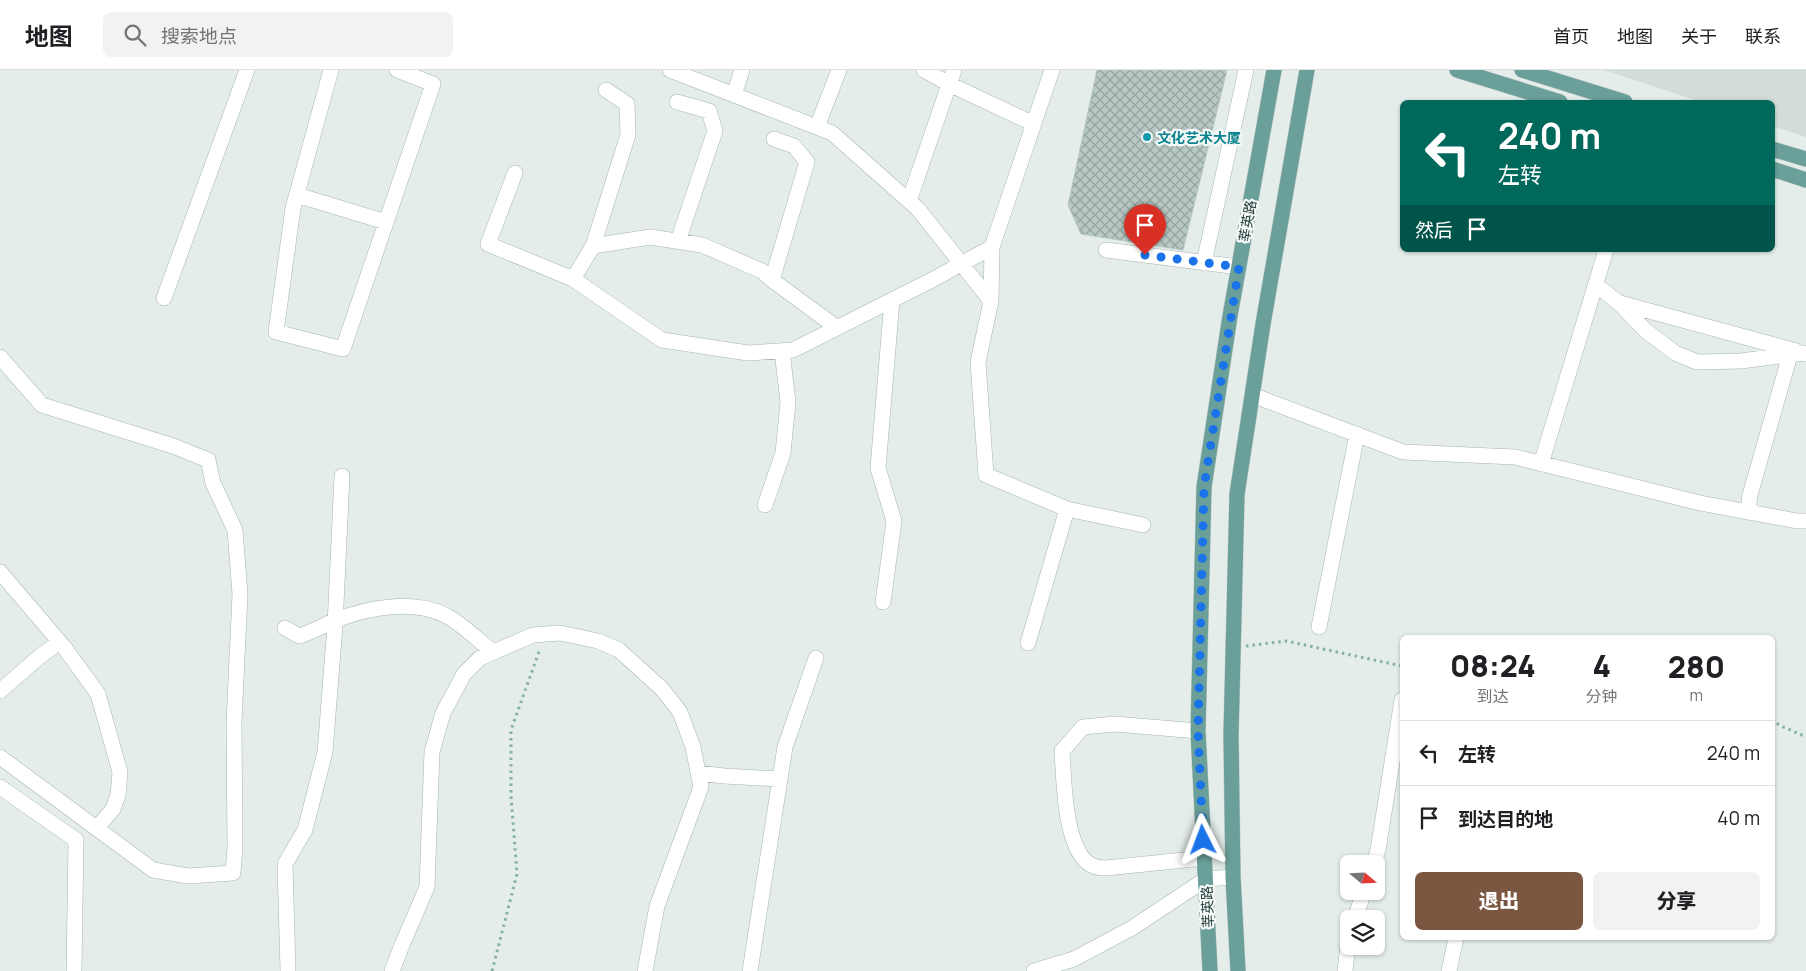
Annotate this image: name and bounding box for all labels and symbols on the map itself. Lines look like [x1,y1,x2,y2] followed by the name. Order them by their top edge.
[1157,128,1241,147] place label: 文化艺术大厦
[1141,131,1153,143] marker: 文化艺术大厦
[1234,199,1260,243] street label: 莘英路
[1124,204,1166,255] pin
[1176,813,1228,865] position arrow
[1340,855,1385,900] north arrow
[1197,886,1217,928] street label: 莘英路

